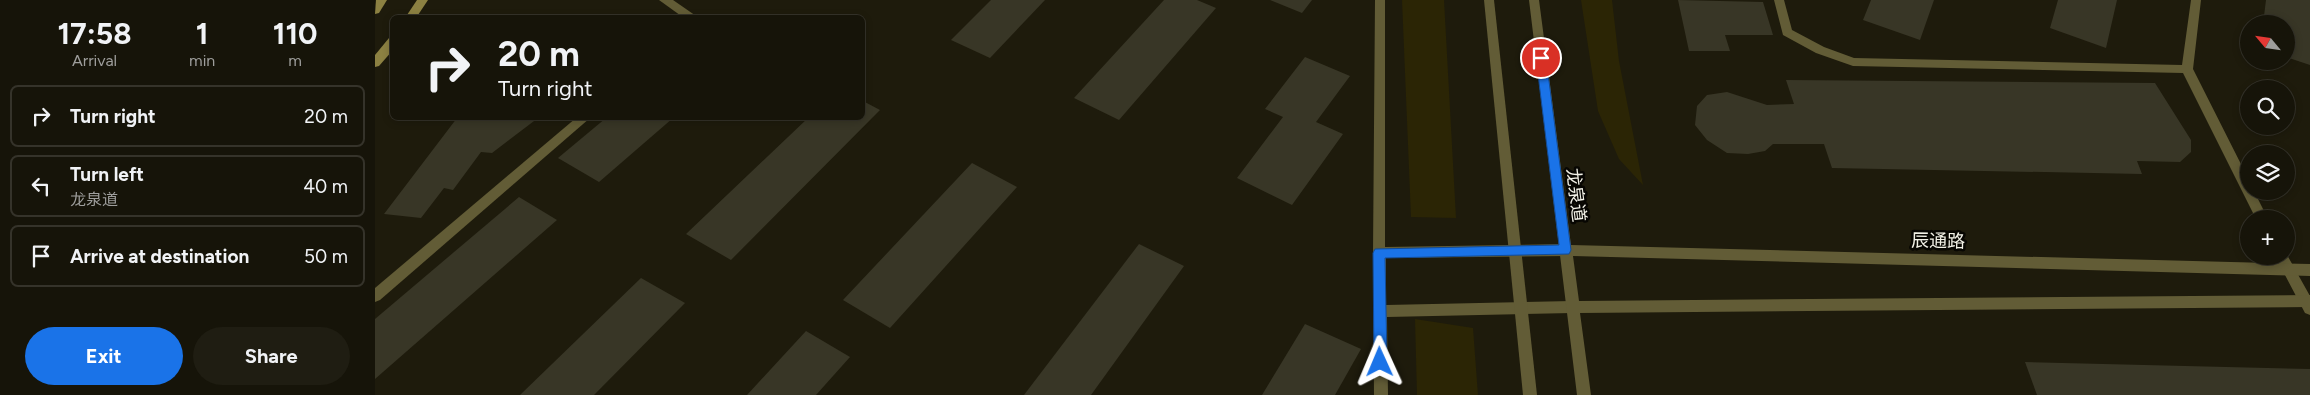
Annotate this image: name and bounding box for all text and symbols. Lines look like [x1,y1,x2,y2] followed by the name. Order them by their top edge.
[57,15,132,52] text: 17:58
[196,15,209,52] text: 1
[273,15,318,52] text: 110
[2240,15,2295,70] north arrow
[2240,15,2295,265] map controls
[498,33,580,75] text: 20 m
[415,35,480,100] icon: right
[1520,37,1562,79] pin
[1527,44,1555,72] icon: arrive
[72,51,117,70] text: Arrival
[189,51,215,70] text: min
[288,51,302,70] text: m
[498,75,593,102] text: Turn right
[2240,80,2295,135] button: search
[27,102,55,130] icon: right
[70,105,156,128] text: Turn right
[304,105,348,128] text: 20 m
[2240,145,2295,200] button: layers
[70,163,144,186] text: Turn left
[1562,167,1590,223] street label: 龙泉道
[27,172,55,200] icon: left
[303,175,348,198] text: 40 m
[70,190,118,209] text: 龙泉道
[2240,210,2295,265] button: +
[1911,230,1965,252] street label: 辰通路
[27,242,55,270] icon: arrive
[70,245,249,268] text: Arrive at destination
[304,245,348,268] text: 50 m
[25,327,183,385] button: Exit
[193,327,350,385] button: Share
[1353,335,1405,387] position arrow

